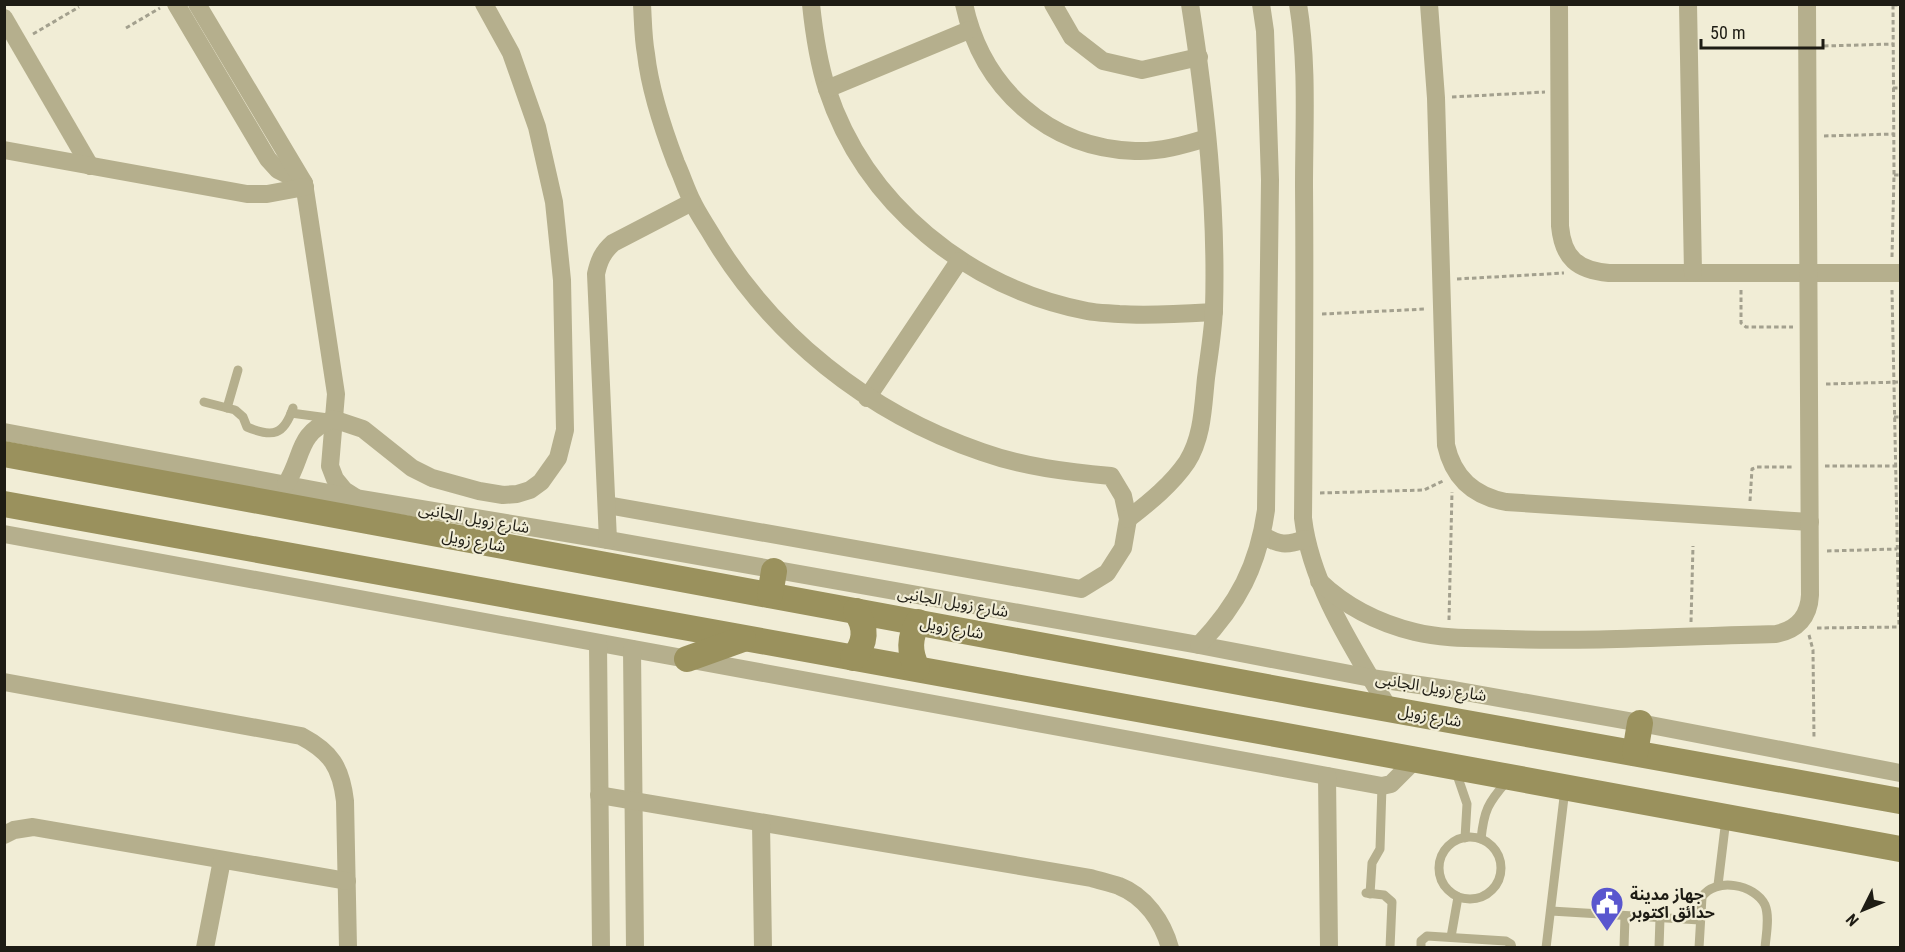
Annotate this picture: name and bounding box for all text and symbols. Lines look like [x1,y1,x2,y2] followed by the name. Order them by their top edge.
[1701,12,1822,50] scale bar
[1710,22,1745,43] text: 50 m
[416,499,531,540] street label: شارع زويل الجانبى
[440,526,507,559] street label: شارع زويل
[895,583,1010,624] street label: شارع زويل الجانبى
[918,613,985,646] street label: شارع زويل
[1374,669,1488,708] street label: شارع زويل الجانبى
[1396,701,1463,734] street label: شارع زويل
[1833,880,1893,940] north arrow
[1589,885,1625,932] public building icon: جهاز مدينة حدائق اكتوبر
[1629,885,1715,923] place label: جهاز مدينة حدائق اكتوبر
[1842,910,1863,930] text: N

